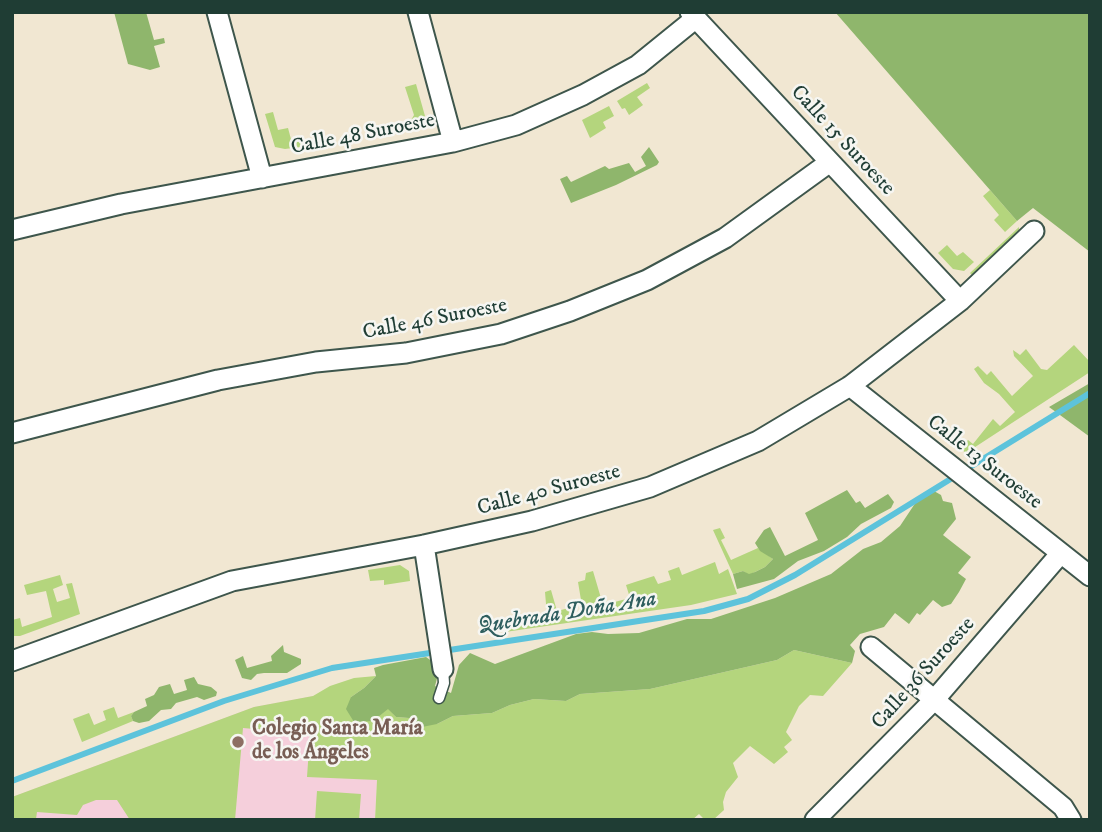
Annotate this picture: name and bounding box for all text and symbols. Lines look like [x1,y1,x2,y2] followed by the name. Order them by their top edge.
[785,81,899,201] street label: Calle 15 Suroeste
[289,109,437,161] street label: Calle 48 Suroeste
[361,294,509,346] street label: Calle 46 Suroeste
[921,410,1047,516] street label: Calle 13 Suroeste
[475,460,623,522] street label: Calle 40 Suroeste
[475,586,659,642] water label: Quebrada Doña Ana
[867,613,981,735] street label: Calle 36 Suroeste
[252,717,423,767] place label: Colegio Santa María de los Ángeles
[230,734,246,750] marker: Colegio Santa María de los Ángeles

